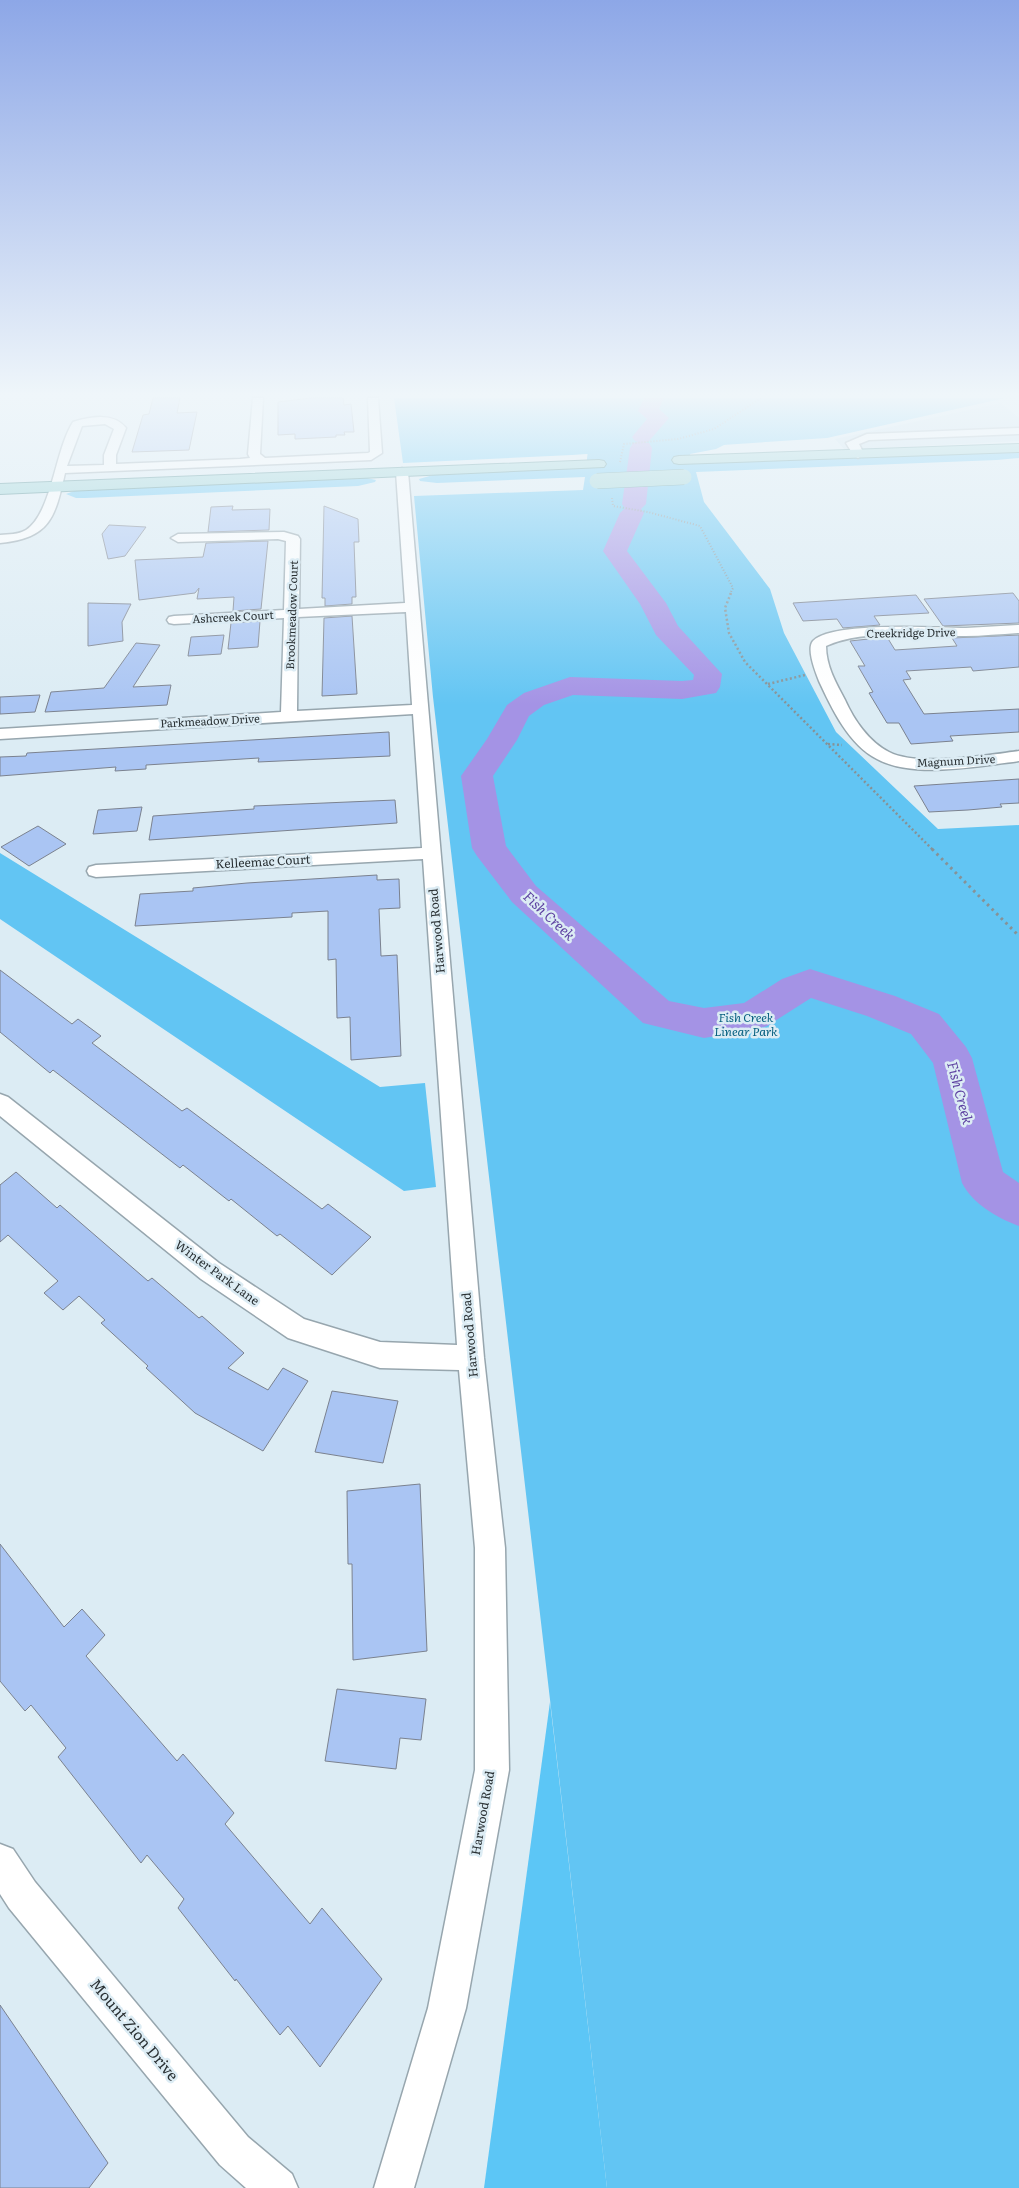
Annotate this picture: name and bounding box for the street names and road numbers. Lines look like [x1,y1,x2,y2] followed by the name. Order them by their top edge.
[281,560,301,670] street label: Brookmeadow Court
[192,606,275,626] street label: Ashcreek Court
[866,623,956,641] street label: Creekridge Drive
[160,709,260,731] street label: Parkmeadow Drive
[916,750,996,770] street label: Magnum Drive
[215,850,311,872] street label: Kelleemac Court
[423,887,449,974] street label: Harwood Road
[172,1235,263,1309] street label: Winter Park Lane
[456,1291,482,1378] street label: Harwood Road
[466,1769,498,1856] street label: Harwood Road
[85,1973,185,2085] street label: Mount Zion Drive

